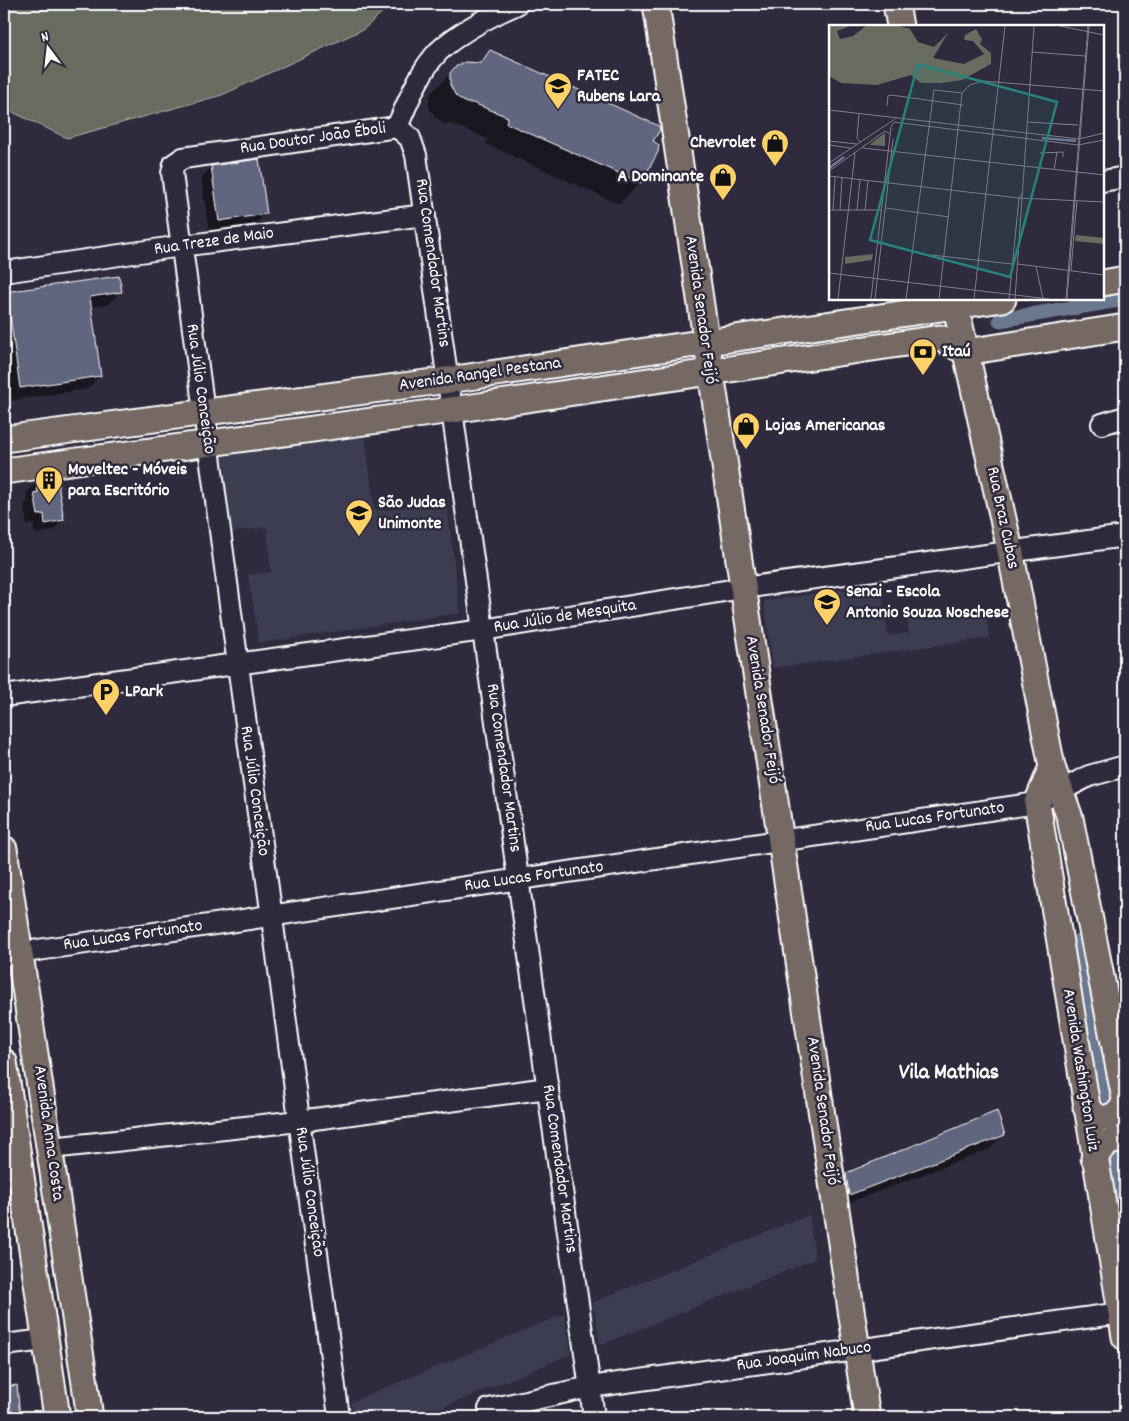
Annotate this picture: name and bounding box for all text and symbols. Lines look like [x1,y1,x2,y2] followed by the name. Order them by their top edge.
[22,22,72,72] north arrow
[829,25,1104,300] inset map
[39,27,51,48] text: N
[577,64,661,110] place label: FATEC Rubens Lara
[543,71,573,110] school or university icon: FATEC Rubens Lara
[239,116,387,162] street label: Rua Doutor João Éboli
[760,128,790,167] shop icon: Chevrolet
[690,131,756,156] place label: Chevrolet
[708,162,738,201] shop icon: A Dominante
[617,165,704,190] place label: A Dominante
[408,177,456,349] street label: Rua Comendador Martins
[153,221,275,263] street label: Rua Treze de Maio
[677,234,723,386] street label: Avenida Senador Feijó
[179,322,221,456] street label: Rua Júlio Conceição
[908,337,938,376] bank icon: Itaú
[942,340,971,365] place label: Itaú
[397,351,563,399] street label: Avenida Rangel Pestana
[731,411,761,450] shop icon: Lojas Americanas
[765,414,886,439] place label: Lojas Americanas
[68,458,188,504] place label: Moveltec - Móveis para Escritório
[979,464,1025,572] street label: Rua Braz Cubas
[34,465,64,504] building icon: Moveltec - Móveis para Escritório
[378,491,446,537] place label: São Judas Unimonte
[344,498,374,537] school or university icon: São Judas Unimonte
[846,580,1009,626] place label: Senai - Escola Antonio Souza Noschese
[812,587,842,626] school or university icon: Senai - Escola Antonio Souza Noschese
[492,593,639,641] street label: Rua Júlio de Mesquita
[738,634,786,786] street label: Avenida Senador Feijó
[91,677,121,716] parking icon: LPark
[125,680,164,705] place label: LPark
[479,682,527,854] street label: Rua Comendador Martins
[233,724,275,858] street label: Rua Júlio Conceição
[864,796,1006,840] street label: Rua Lucas Fortunato
[463,855,605,899] street label: Rua Lucas Fortunato
[62,914,204,958] street label: Rua Lucas Fortunato
[1055,987,1105,1153] street label: Avenida Washington Luiz
[799,1035,845,1187] street label: Avenida Senador Feijó
[899,1058,999,1089] district label: Vila Mathias
[26,1064,70,1203] street label: Avenida Anna Costa
[535,1083,583,1255] street label: Rua Comendador Martins
[288,1125,330,1259] street label: Rua Júlio Conceição
[735,1335,873,1379] street label: Rua Joaquim Nabuco

